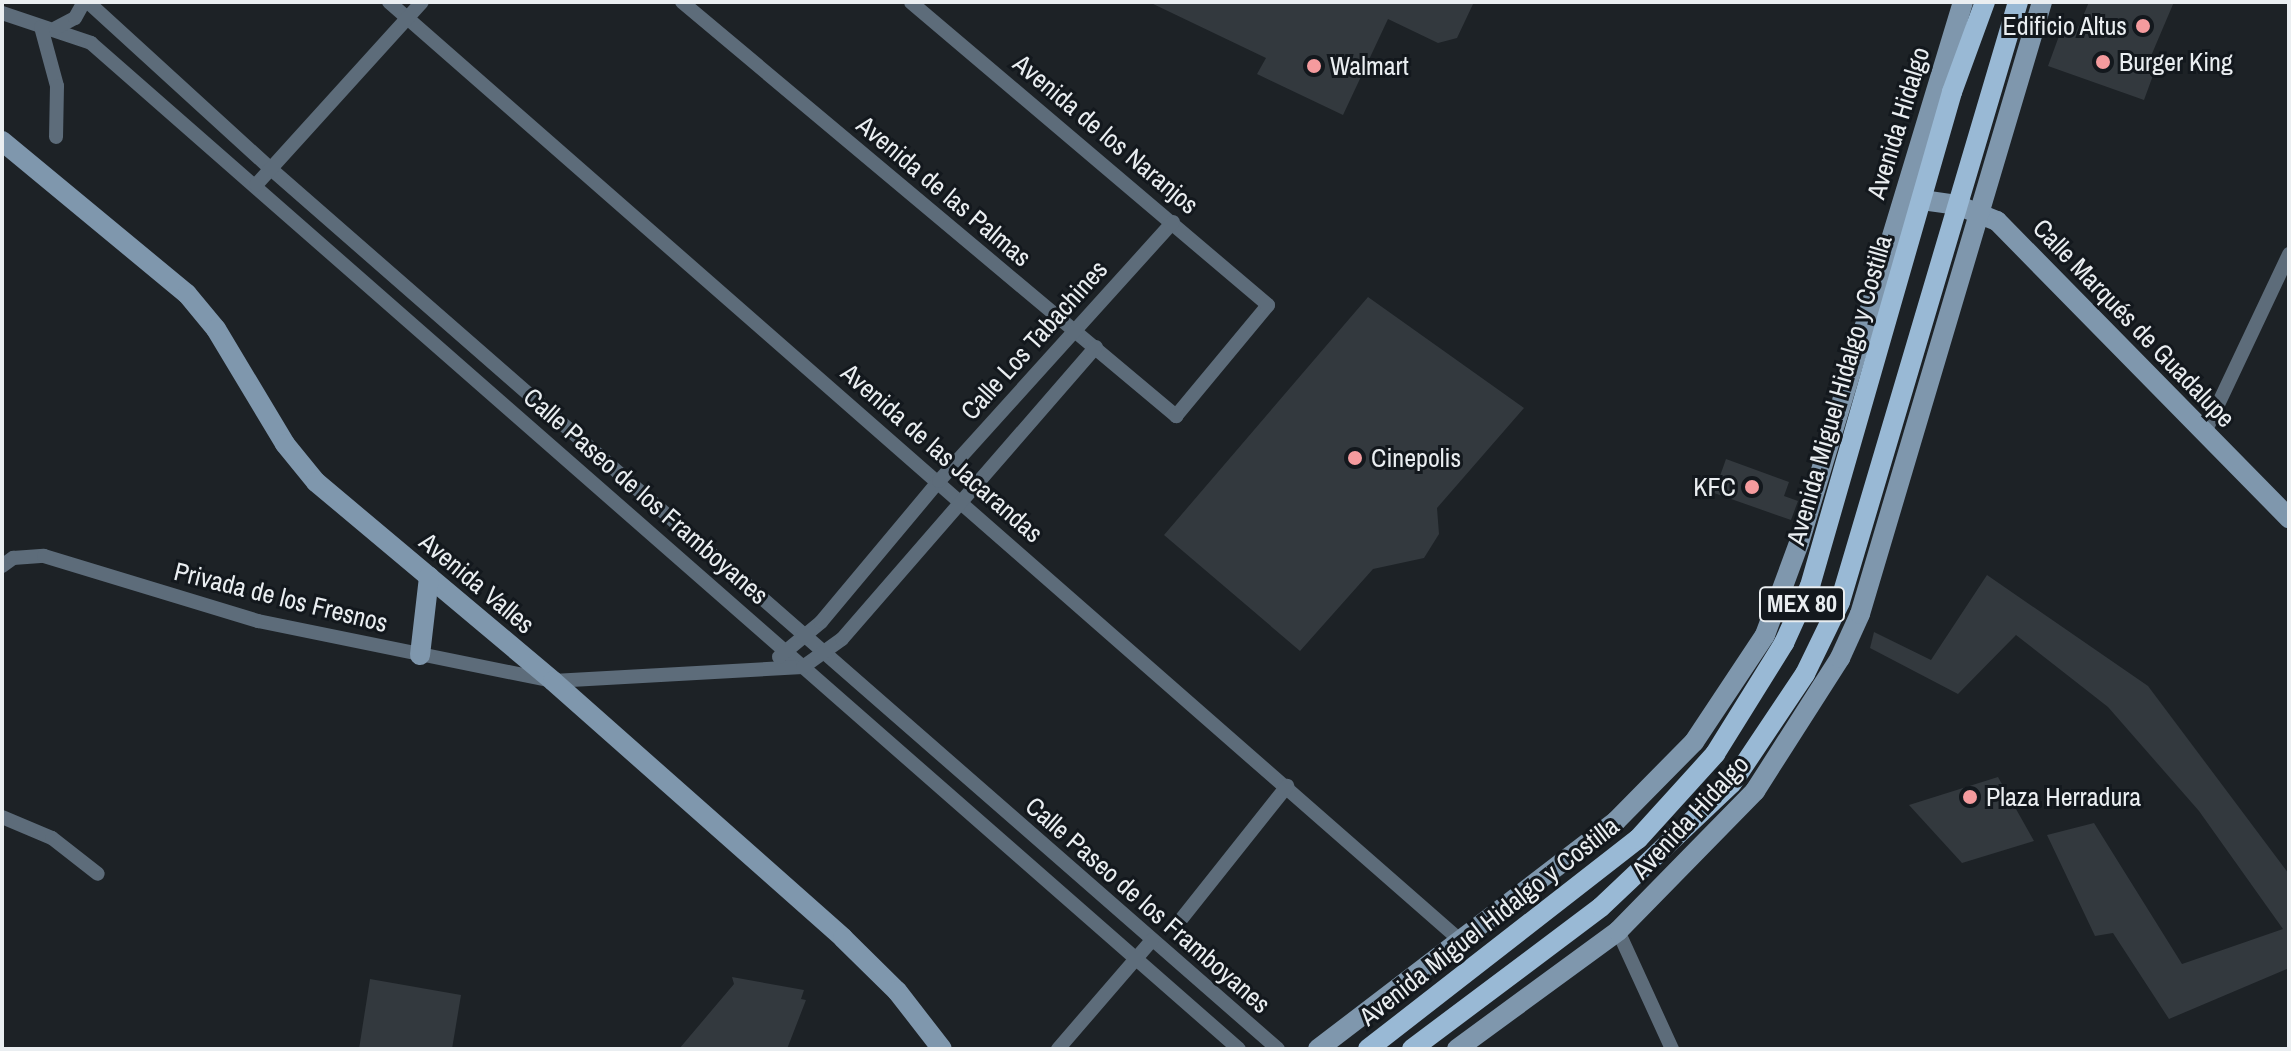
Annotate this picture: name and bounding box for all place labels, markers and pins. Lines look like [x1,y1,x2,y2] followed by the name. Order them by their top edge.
[2001,10,2127,42] place label: Edificio Altus
[2134,17,2152,35] marker: Edificio Altus
[2119,46,2233,78] place label: Burger King
[1330,50,1409,82] place label: Walmart
[2094,53,2112,71] marker: Burger King
[1305,57,1323,75] marker: Walmart
[1371,442,1461,474] place label: Cinepolis
[1346,449,1364,467] marker: Cinepolis
[1693,471,1736,503] place label: KFC
[1743,478,1761,496] marker: KFC
[1986,781,2141,813] place label: Plaza Herradura
[1961,788,1979,806] marker: Plaza Herradura

